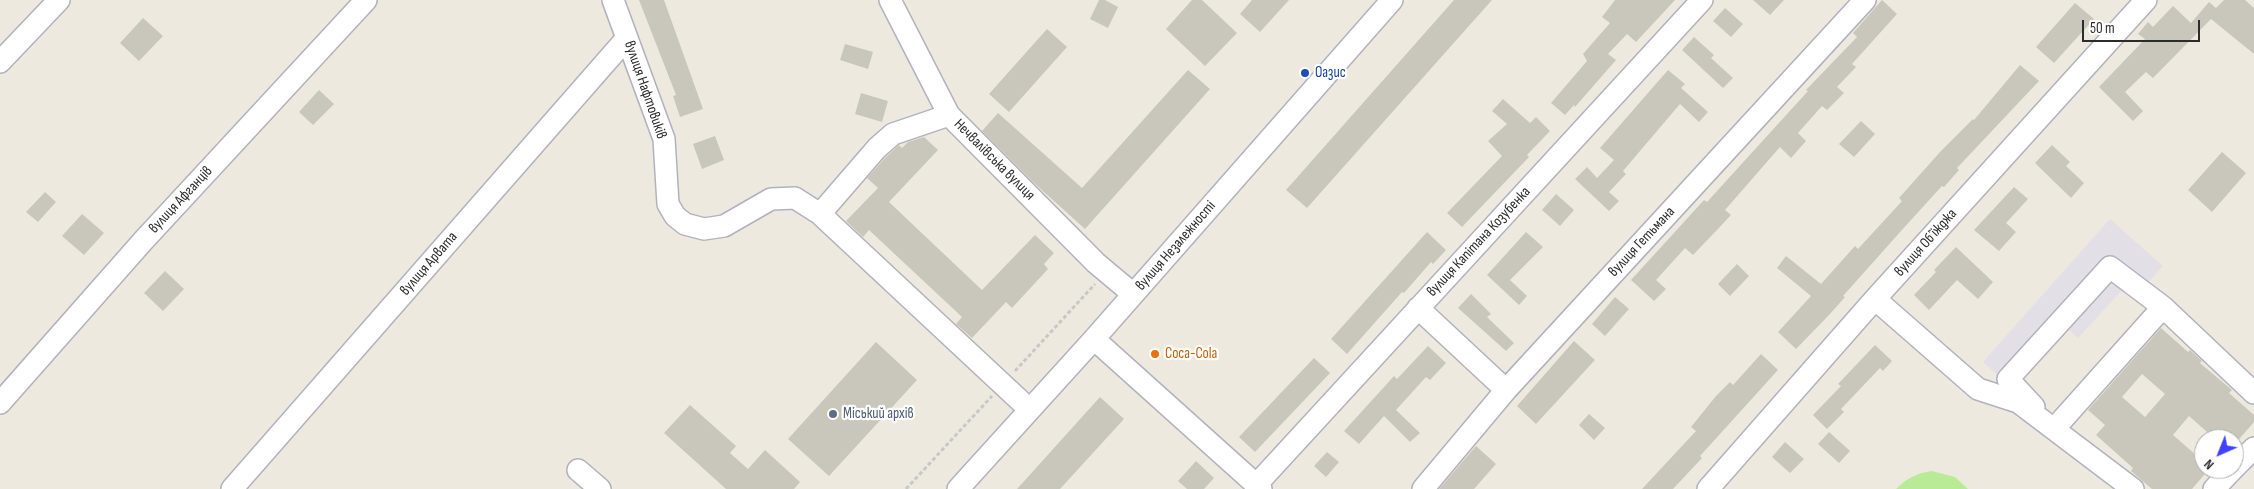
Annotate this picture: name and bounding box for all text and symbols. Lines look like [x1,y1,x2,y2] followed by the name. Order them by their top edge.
[2084,10,2202,42] scale bar
[2090,19,2115,38] text: 50 m
[620,39,670,141] street label: вулиця Нафтовиків
[1315,64,1346,82] place label: Оазис
[1299,67,1311,79] marker: Оазис
[950,116,1038,204] street label: Нечвалівська вулиця
[145,163,217,237] street label: вулиця Афганців
[1423,183,1535,301] street label: вулиця Капітана Козубенка
[1132,197,1220,295] street label: вулиця Незалежності
[1605,203,1679,281] street label: вулиця Гетьмана
[1891,206,1961,280] street label: вулиця Обʼїжджа
[397,229,461,299] street label: вулиця Арвата
[1165,345,1217,363] place label: Coca-Cola
[1149,348,1161,360] marker: Coca-Cola
[843,405,914,423] place label: Міський архів
[827,408,839,420] marker: Міський архів
[2194,429,2244,479] north arrow
[2200,456,2218,473] text: N

